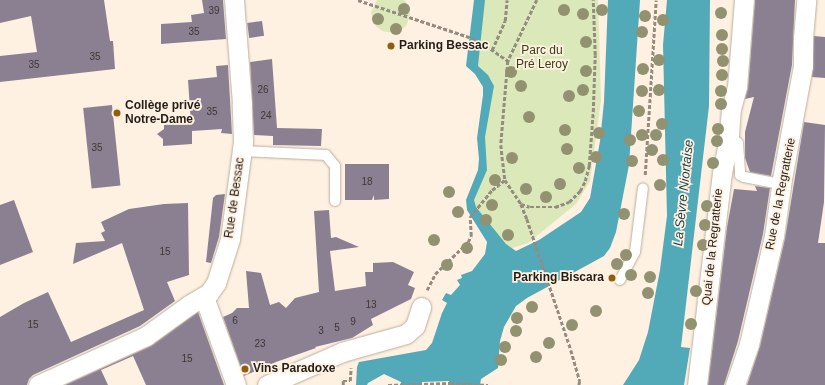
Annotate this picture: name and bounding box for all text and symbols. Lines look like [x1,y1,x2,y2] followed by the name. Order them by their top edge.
[208,5,220,17] house number: 39
[188,26,200,38] house number: 35
[399,39,488,53] place label: Parking Bessac
[386,41,396,51] marker: Parking Bessac
[516,44,568,72] park label: Parc du Pré Leroy
[89,51,101,63] house number: 35
[28,59,40,71] house number: 35
[257,84,269,96] house number: 26
[125,99,200,127] place label: Collège privé Notre-Dame
[206,106,218,118] house number: 35
[112,108,122,118] marker: Collège privé Notre-Dame
[260,110,272,122] house number: 24
[763,137,799,251] street label: Rue de la Regratterie
[671,139,697,247] water label: La Sèvre Niortaise
[91,142,103,154] house number: 35
[222,157,248,239] street label: Rue de Bessac
[361,176,373,188] house number: 18
[700,188,726,306] street label: Quai de la Regratterie
[159,246,171,258] house number: 15
[513,271,604,285] place label: Parking Biscara
[607,273,617,283] marker: Parking Biscara
[365,299,377,311] house number: 13
[232,315,238,327] house number: 6
[350,316,356,328] house number: 9
[27,319,39,331] house number: 15
[334,322,340,334] house number: 5
[318,325,324,337] house number: 3
[254,338,266,350] house number: 23
[181,353,193,365] house number: 15
[253,362,335,376] place label: Vins Paradoxe
[240,364,250,374] marker: Vins Paradoxe

